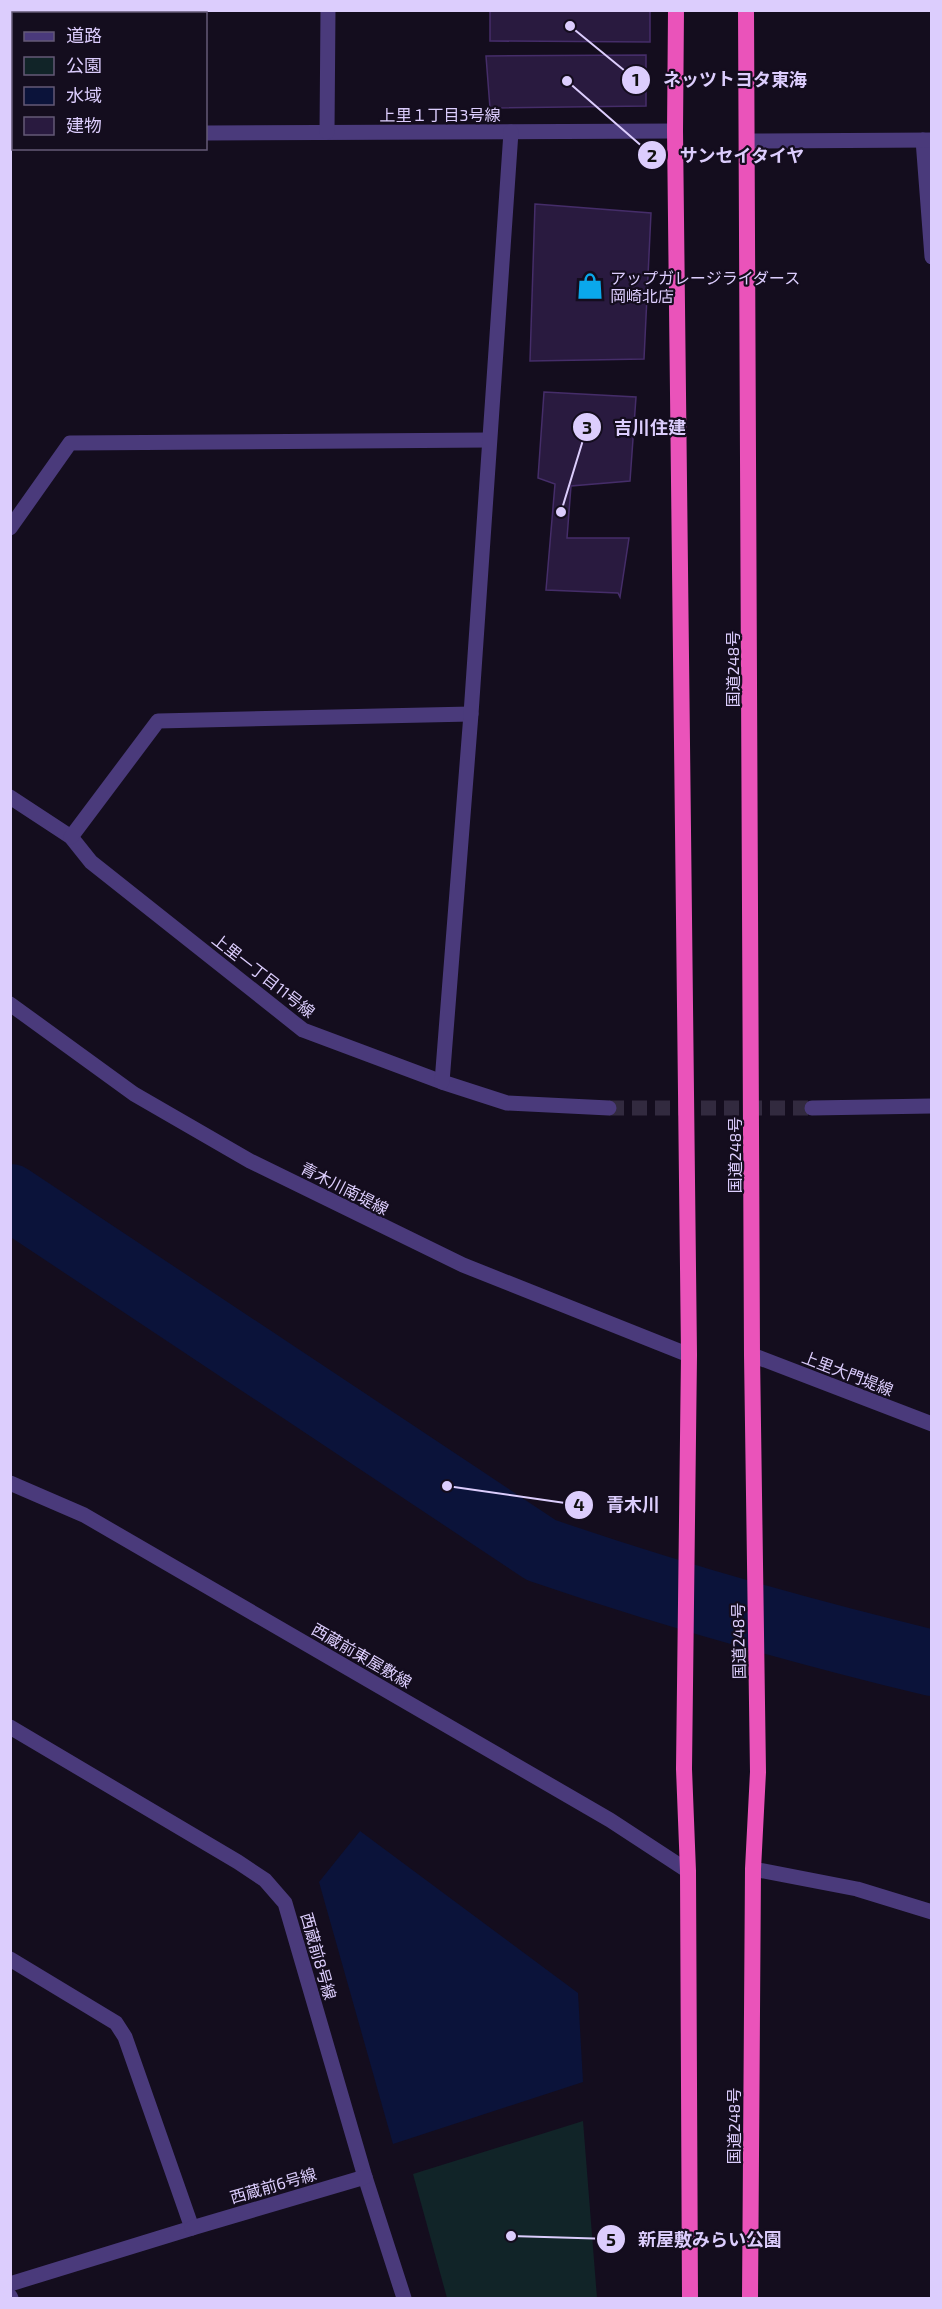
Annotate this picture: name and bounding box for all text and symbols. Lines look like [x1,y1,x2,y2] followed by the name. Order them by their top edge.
[12,12,207,150] legend
[66,24,102,46] text: 道路
[66,54,102,76] text: 公園
[621,62,819,98] callout: ネッツトヨタ東海
[632,68,640,90] text: 1
[663,68,807,90] text: ネッツトヨタ東海
[66,84,102,106] text: 水域
[380,105,500,124] street label: 上里１丁目3号線
[66,114,102,136] text: 建物
[637,137,817,173] callout: サンセイタイヤ
[647,144,657,166] text: 2
[680,144,804,166] text: サンセイタイヤ
[610,268,800,305] place label: アップガレージライダース 岡崎北店
[575,271,605,301] shop icon: アップガレージライダース 岡崎北店
[572,409,698,445] callout: 吉川住建
[582,416,592,438] text: 3
[614,416,686,438] text: 吉川住建
[723,631,742,707] street label: 国道248号
[209,929,319,1021] street label: 上里一丁目11号線
[725,1117,744,1193] street label: 国道248号
[298,1158,392,1218] street label: 青木川南堤線
[800,1347,896,1399] street label: 上里大門堤線
[564,1487,672,1523] callout: 青木川
[573,1493,585,1515] text: 4
[606,1493,660,1515] text: 青木川
[728,1603,748,1679] street label: 国道248号
[309,1619,415,1691] street label: 西蔵前東屋敷線
[298,1910,340,2002] street label: 西蔵前8号線
[724,2088,743,2164] street label: 国道248号
[228,2164,318,2206] street label: 西蔵前6号線
[596,2221,794,2257] callout: 新屋敷みらい公園
[606,2228,616,2250] text: 5
[638,2228,782,2250] text: 新屋敷みらい公園

